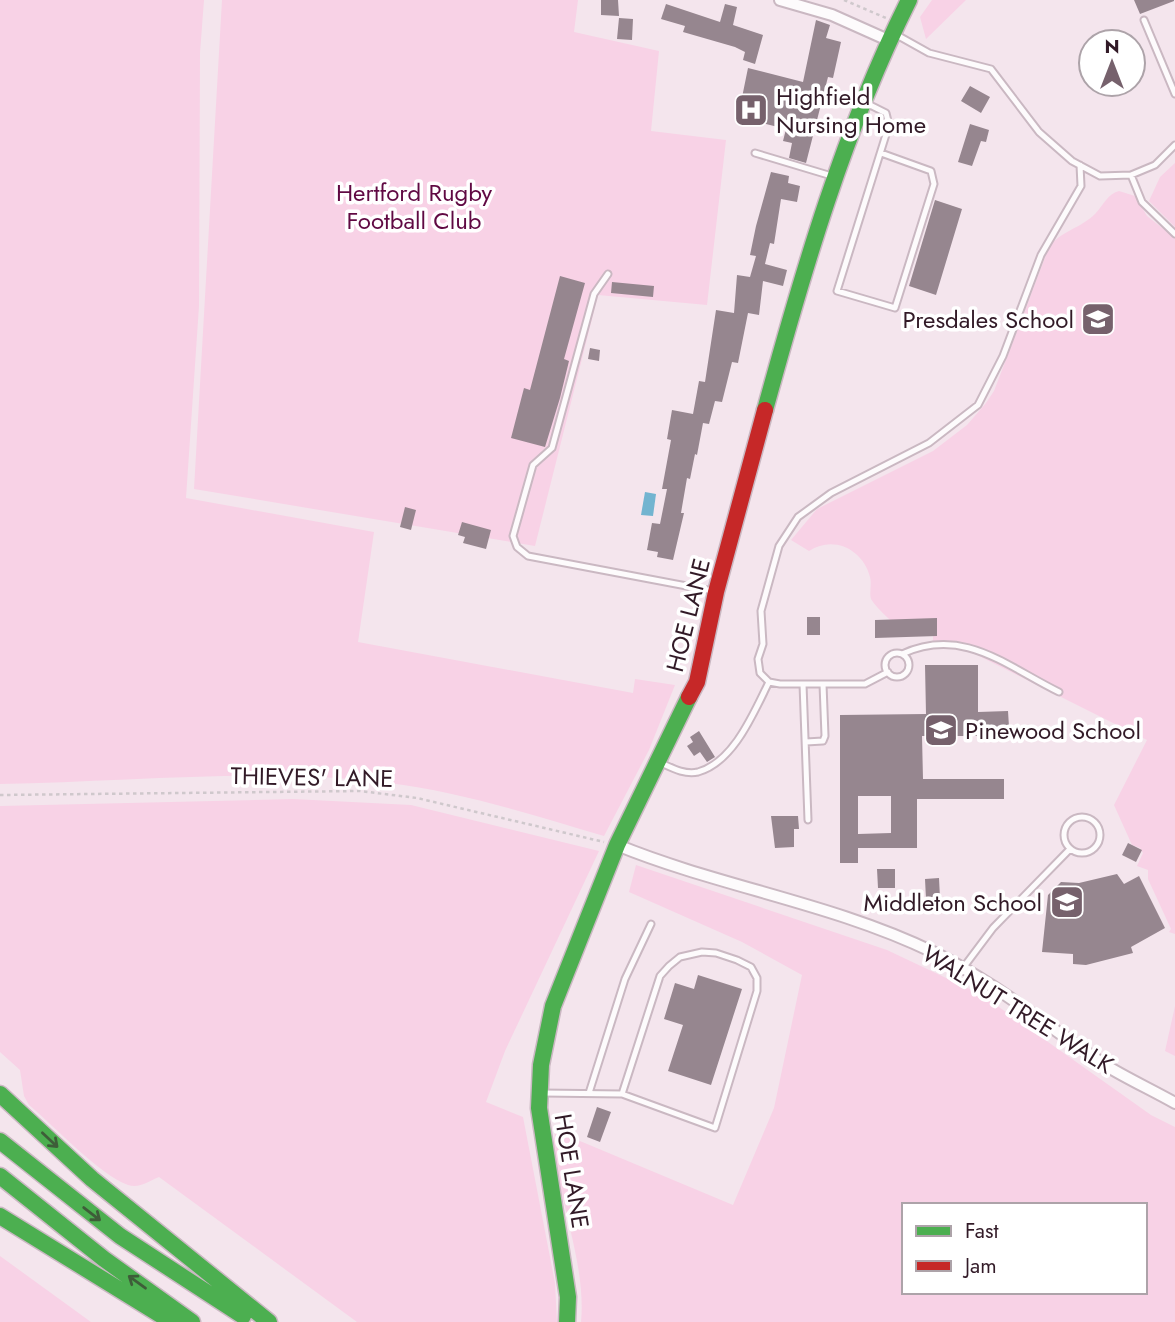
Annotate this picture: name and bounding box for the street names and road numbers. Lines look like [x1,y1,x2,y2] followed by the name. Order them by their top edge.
[657,555,719,675] street label: HOE LANE
[230,758,394,796] street label: THIEVES' LANE
[916,936,1121,1082] street label: WALNUT TREE WALK
[546,1111,598,1231] street label: HOE LANE

